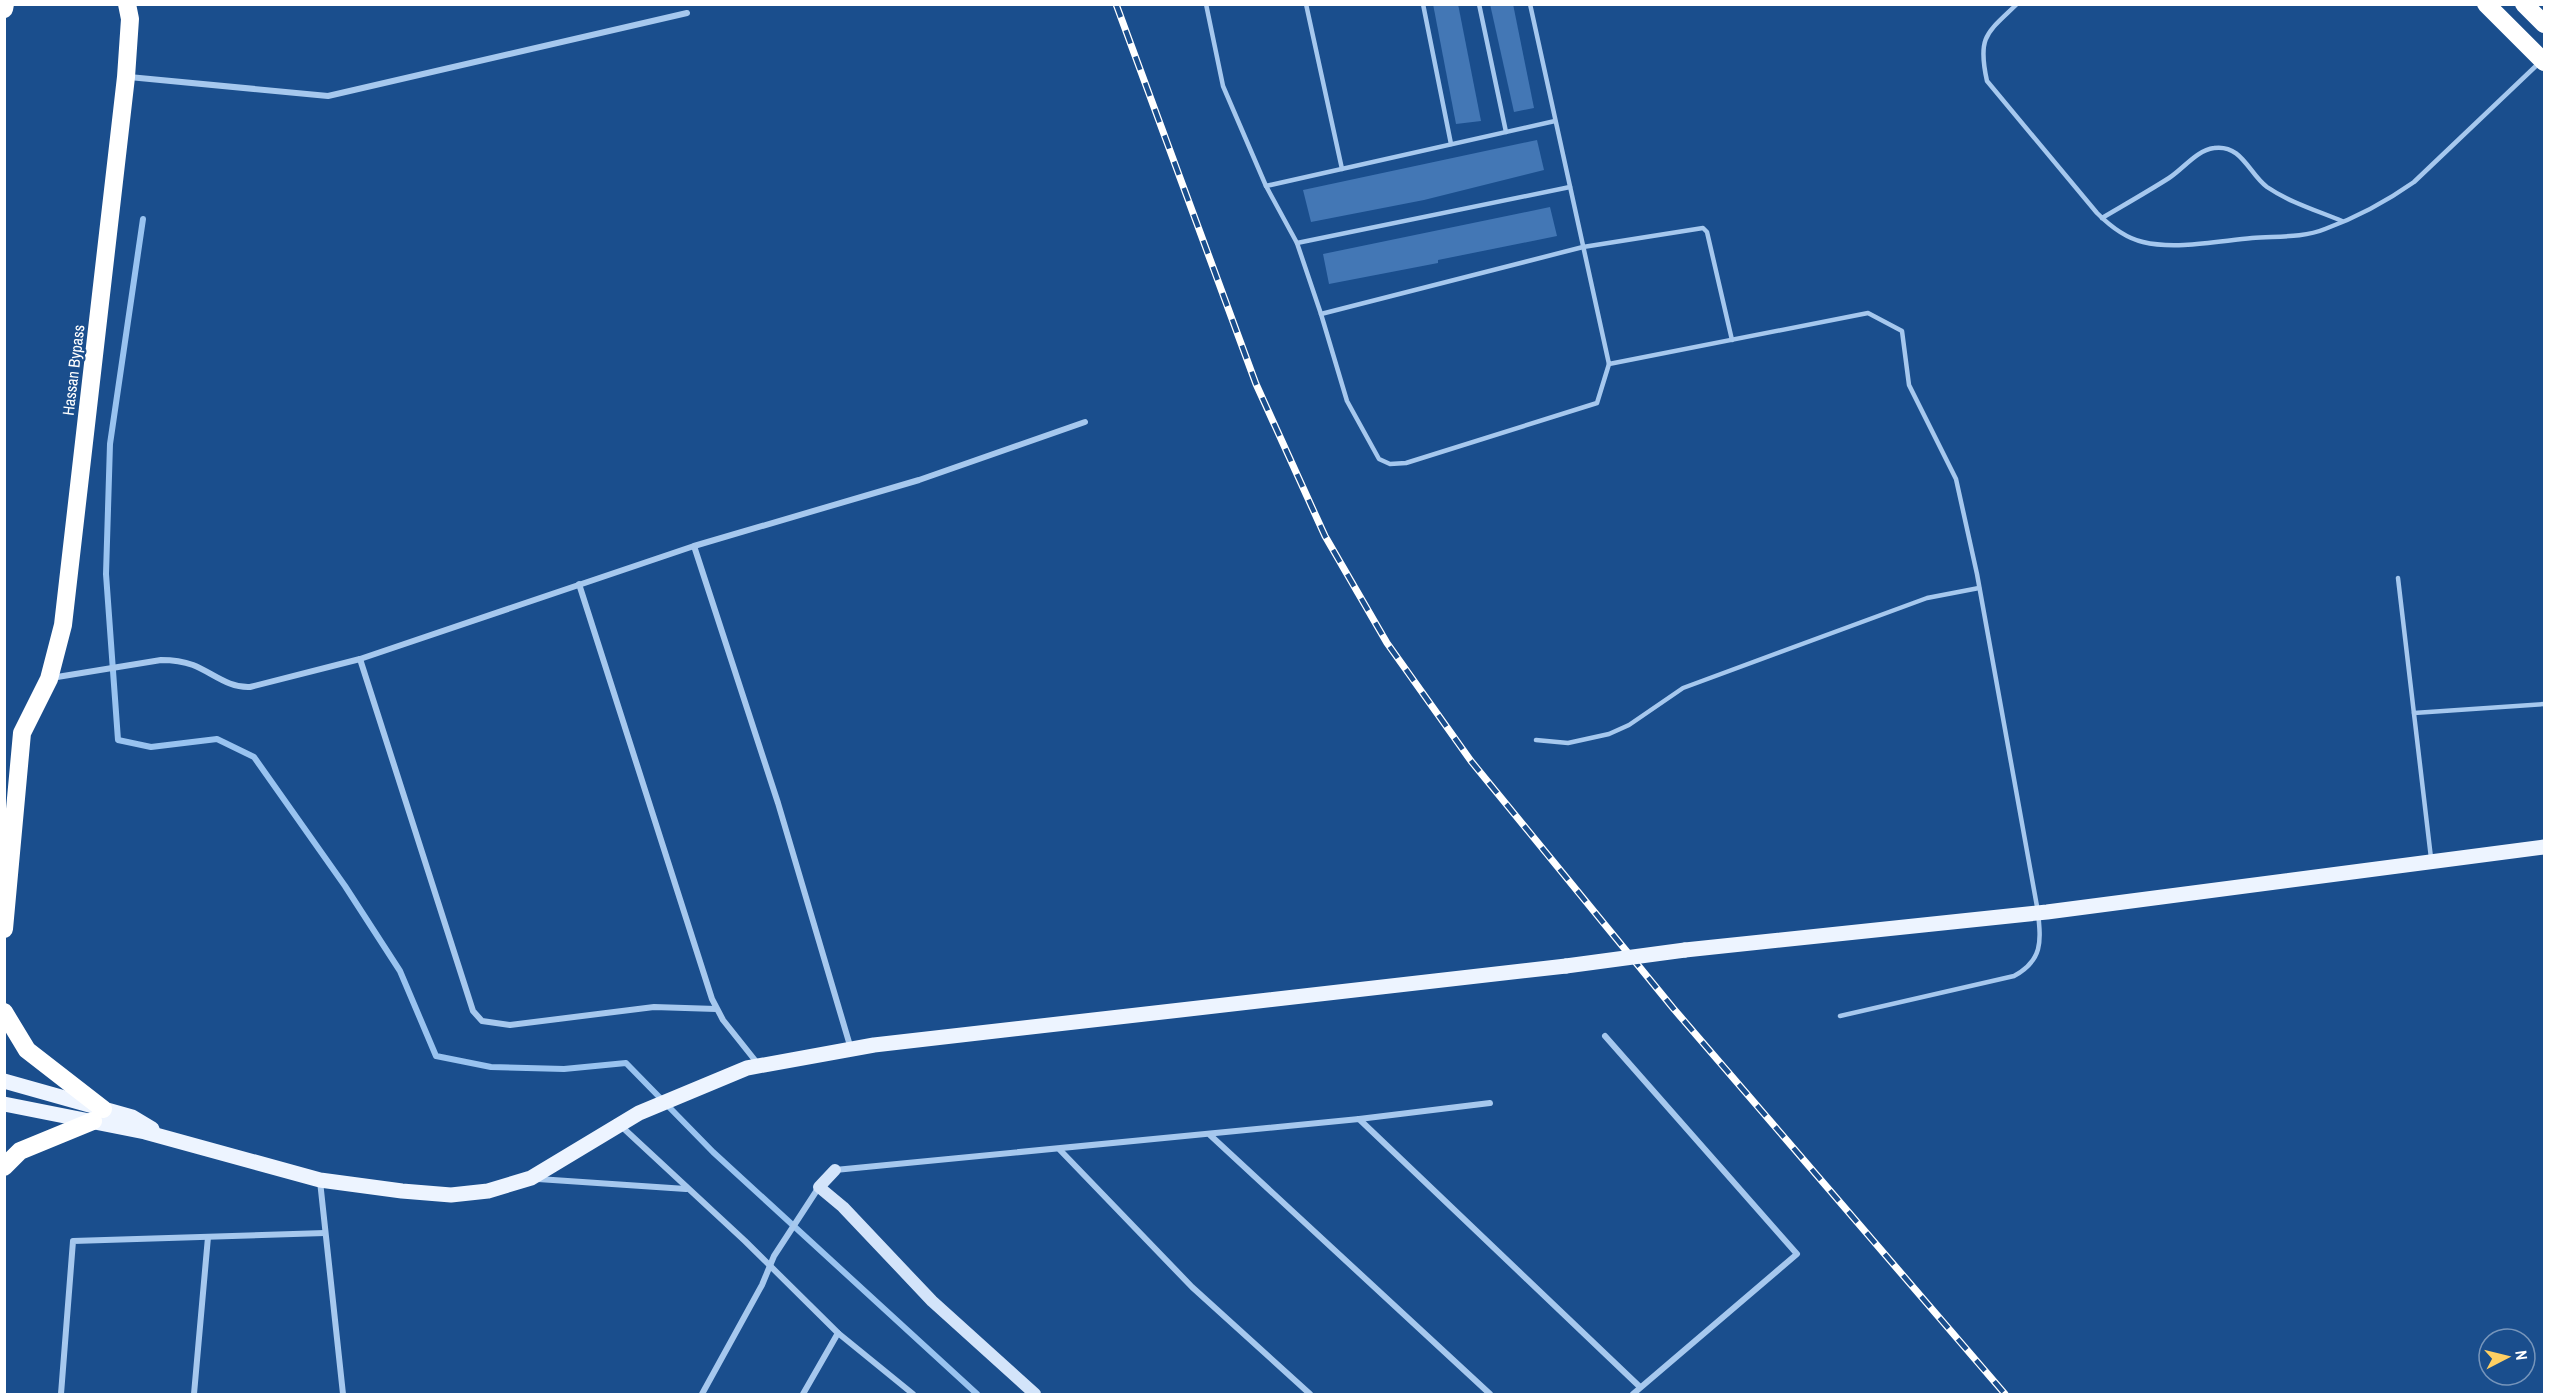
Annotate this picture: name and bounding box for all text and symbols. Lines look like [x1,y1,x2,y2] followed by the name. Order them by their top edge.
[57,323,89,417] street label: Hassan Bypass
[2477,1327,2537,1387] north arrow
[2510,1349,2533,1361] text: N

